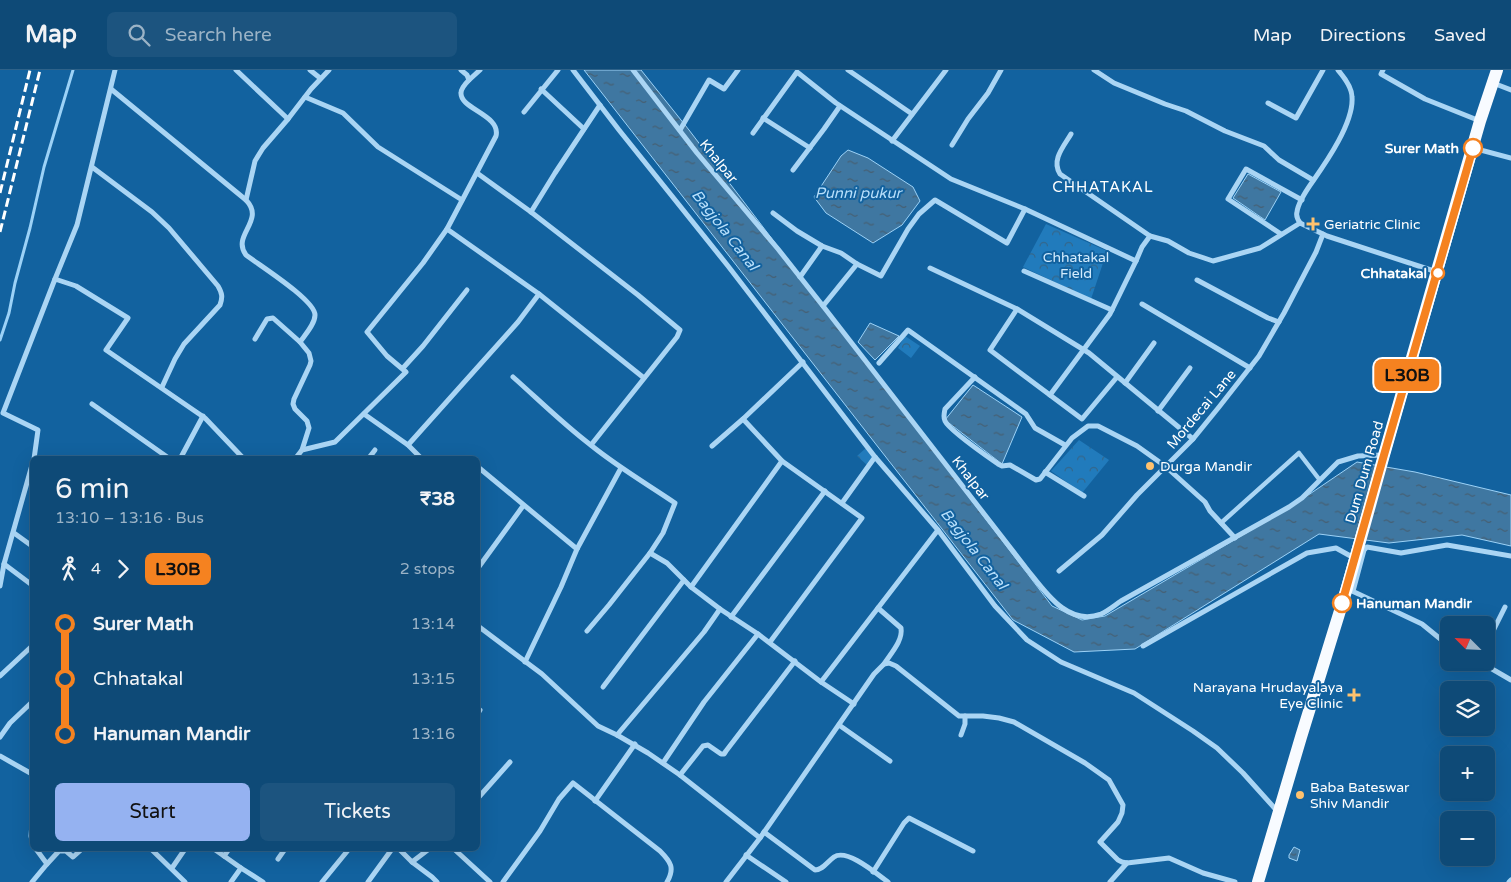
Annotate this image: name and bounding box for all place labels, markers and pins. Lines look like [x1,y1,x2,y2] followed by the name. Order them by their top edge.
[1463,138,1483,158] marker: Surer Math
[1385,140,1459,157] place label: Surer Math
[1324,216,1421,233] place label: Geriatric Clinic
[1306,217,1320,231] marker: Geriatric Clinic
[1360,265,1427,282] place label: Chhatakal
[1431,266,1445,280] marker: Chhatakal
[1160,458,1253,475] place label: Durga Mandir
[1144,460,1156,472] marker: Durga Mandir
[1332,593,1352,613] marker: Hanuman Mandir
[1356,595,1473,612] place label: Hanuman Mandir
[1193,679,1343,712] place label: Narayana Hrudayalaya Eye Clinic
[1347,688,1361,702] marker: Narayana Hrudayalaya Eye Clinic
[1310,779,1410,812] place label: Baba Bateswar Shiv Mandir
[1294,789,1306,801] marker: Baba Bateswar Shiv Mandir

